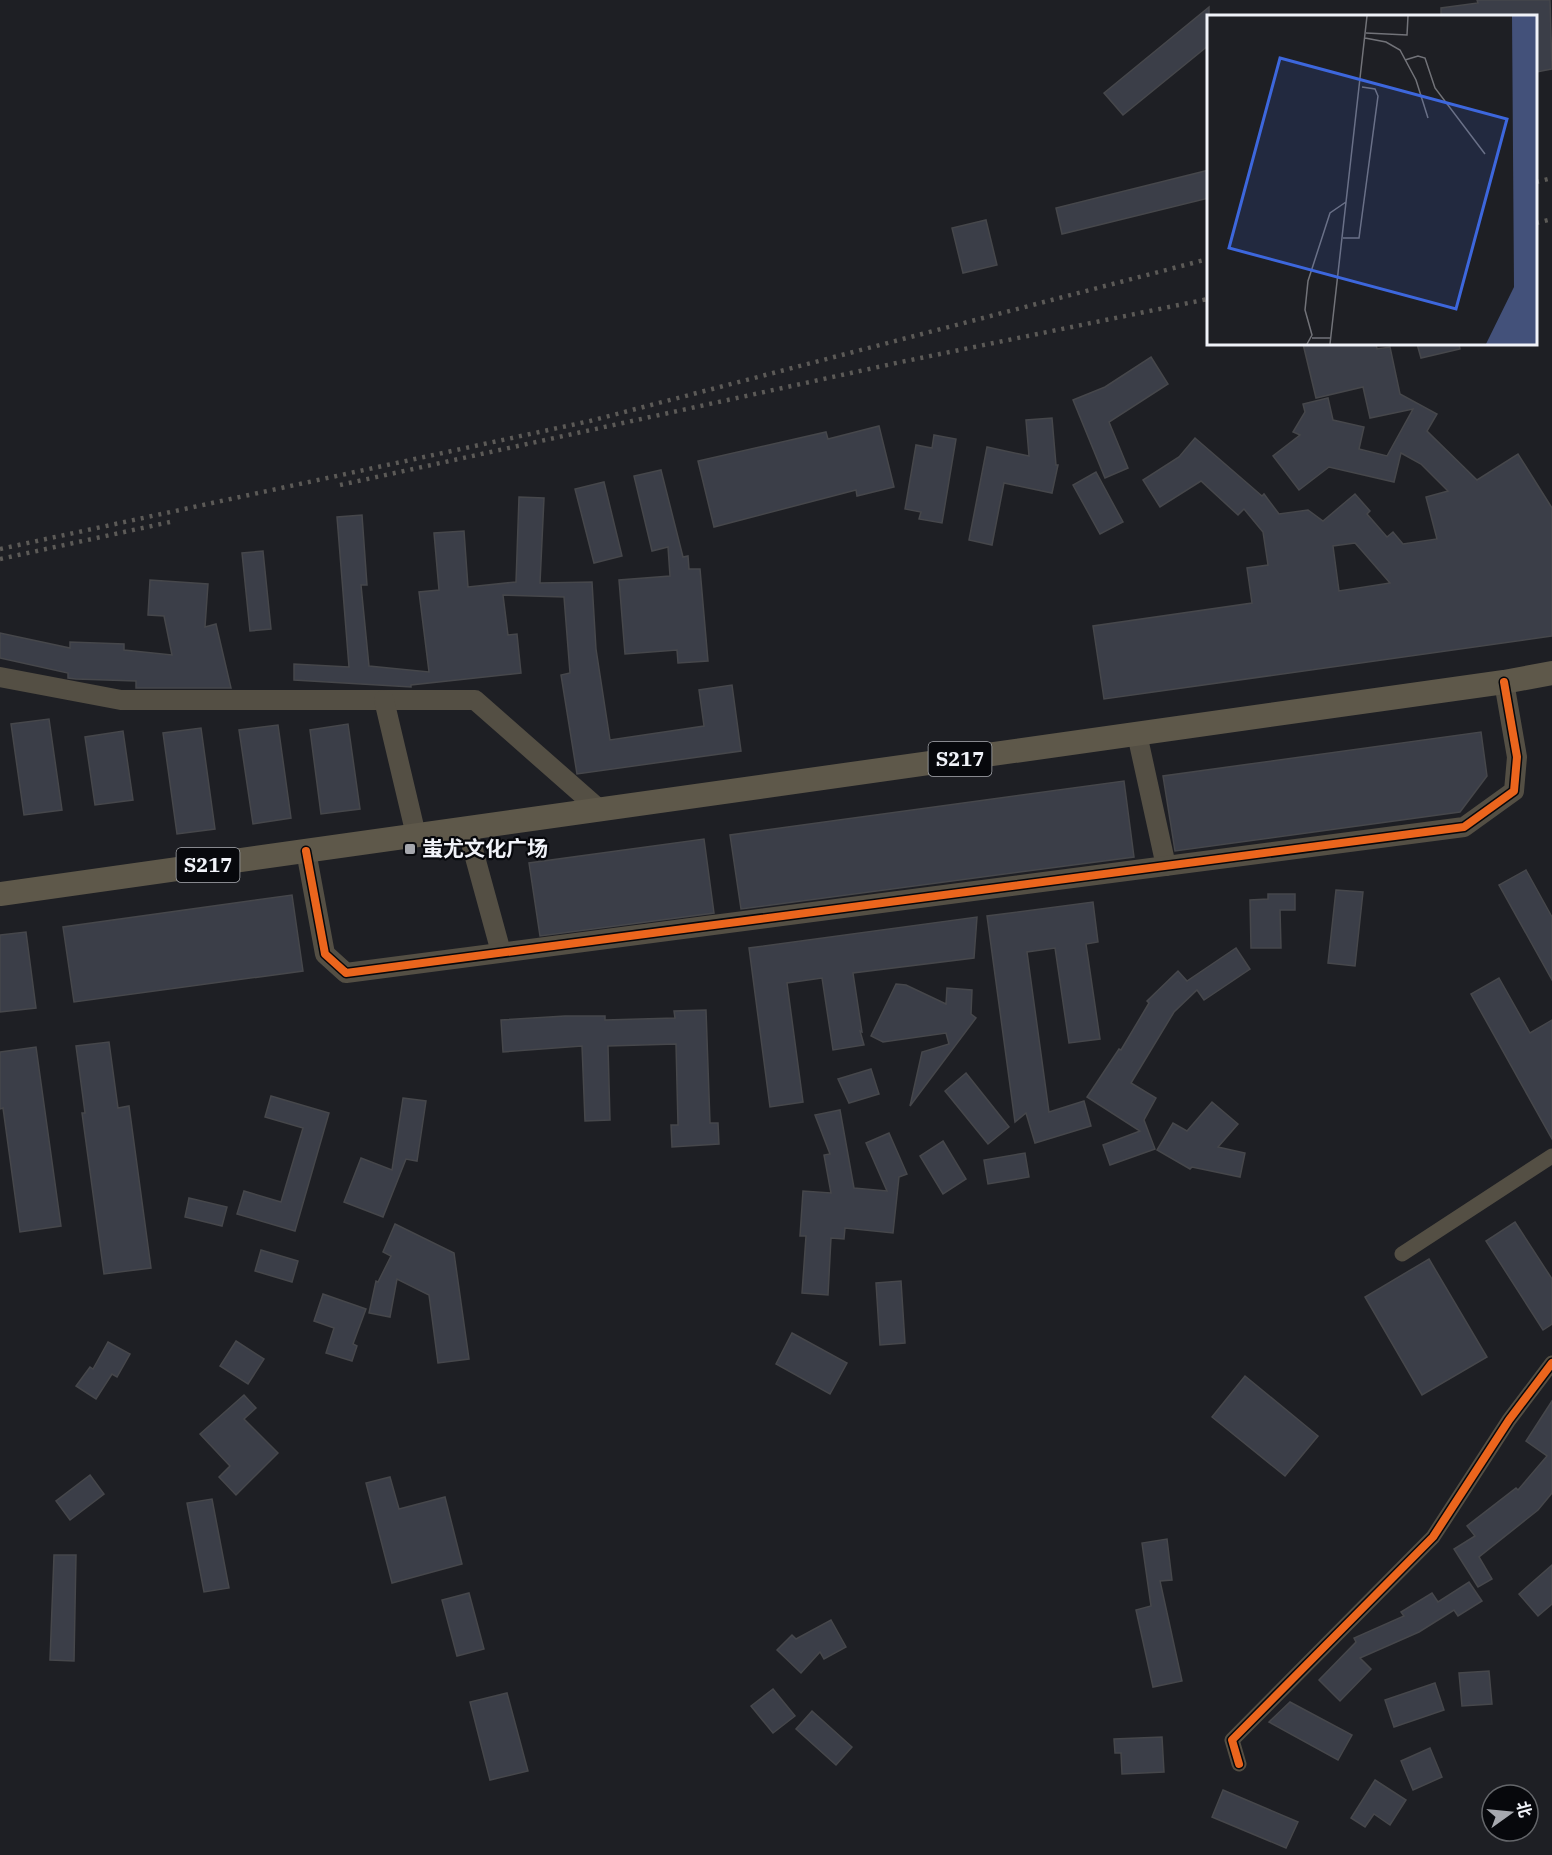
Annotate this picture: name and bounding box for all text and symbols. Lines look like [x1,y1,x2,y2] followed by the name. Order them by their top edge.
[1207,15,1537,345] inset map
[928,742,992,776] road number: S217
[422,834,548,862] place label: 蚩尤文化广场
[403,842,417,856] marker: 蚩尤文化广场
[176,848,240,882] road number: S217
[1480,1783,1540,1843] north arrow
[1513,1799,1536,1819] text: 北

